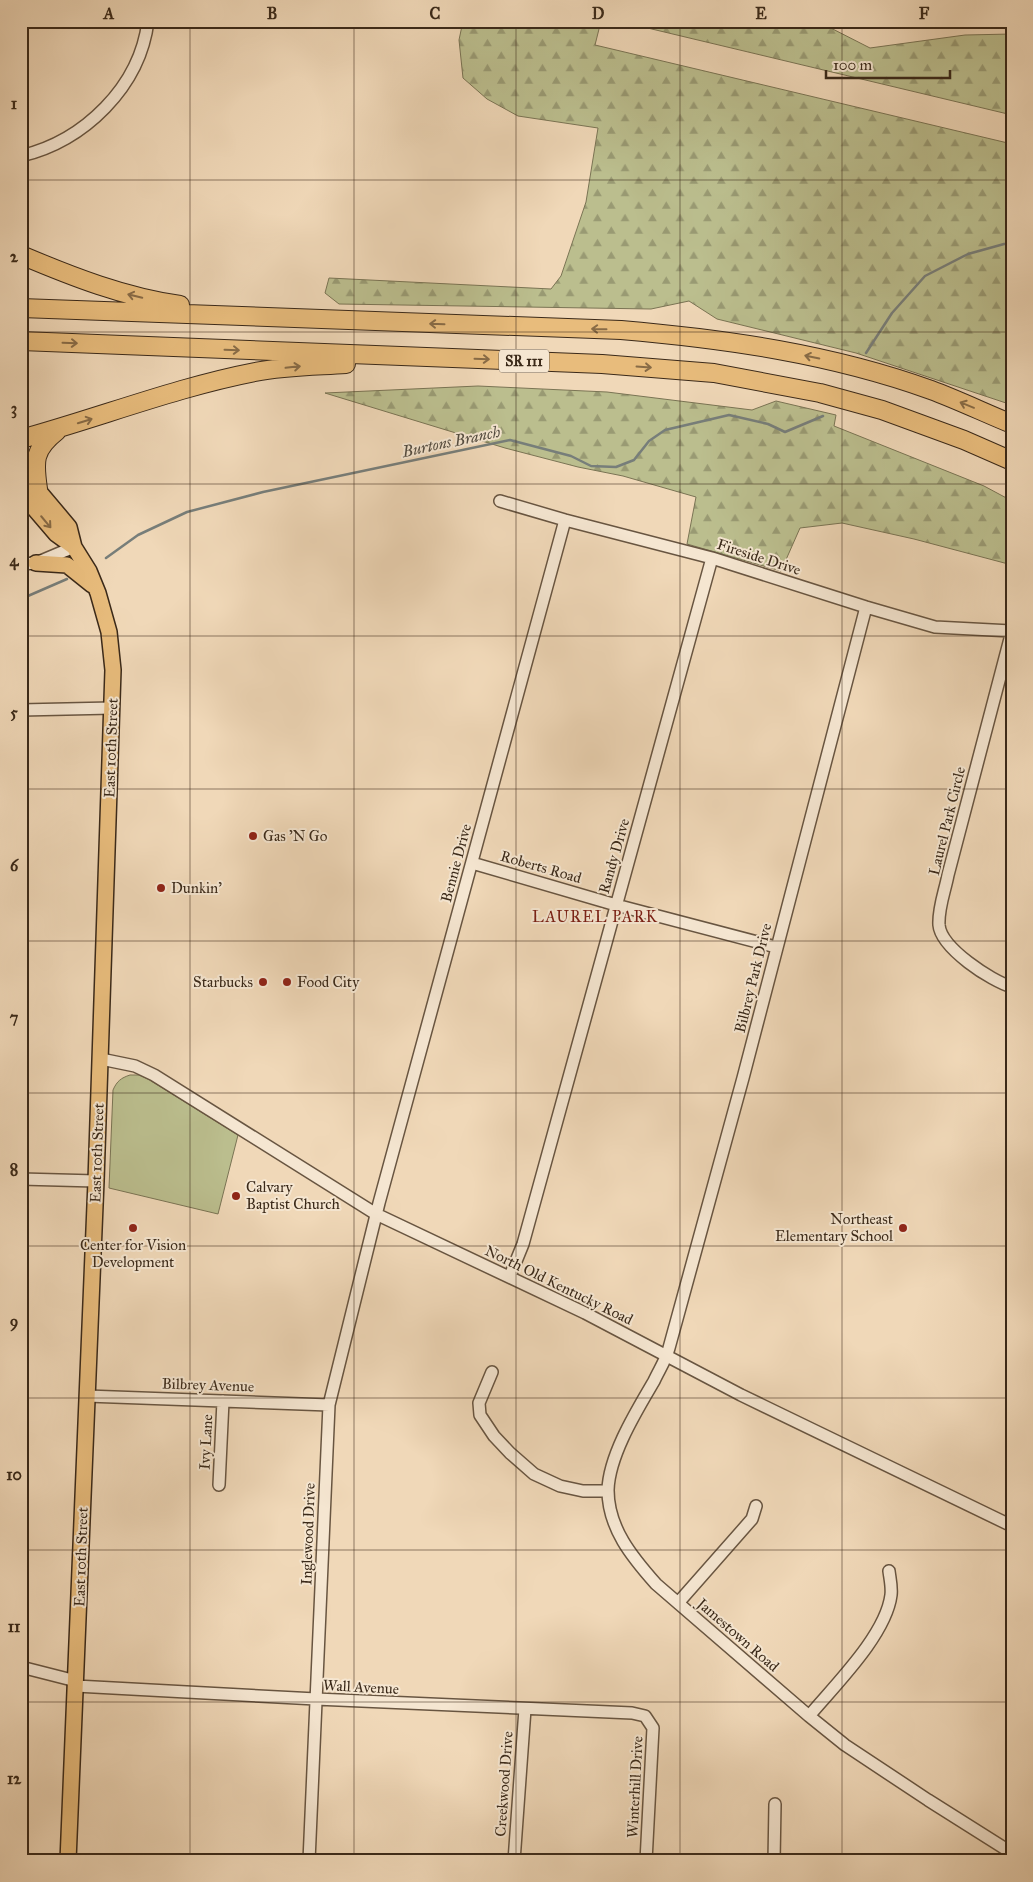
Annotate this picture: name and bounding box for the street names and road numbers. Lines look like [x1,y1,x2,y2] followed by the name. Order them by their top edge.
[499,350,549,372] road number: SR 111
[715,535,803,579] street label: Fireside Drive
[100,697,122,798] street label: East 10th Street
[925,765,969,877] street label: Laurel Park Circle
[595,816,633,896] street label: Randy Drive
[437,822,475,904] street label: Bennie Drive
[499,847,584,887] street label: Roberts Road
[731,921,775,1035] street label: Bilbrey Park Drive
[86,1102,108,1203] street label: East 10th Street
[482,1241,636,1329] street label: North Old Kentucky Road
[162,1374,254,1396] street label: Bilbrey Avenue
[196,1414,216,1470] street label: Ivy Lane
[297,1483,319,1585] street label: Inglewood Drive
[70,1506,92,1607] street label: East 10th Street
[691,1593,783,1676] street label: Jamestown Road
[322,1676,400,1698] street label: Wall Avenue
[491,1731,517,1837] street label: Creekwood Drive
[623,1736,647,1838] street label: Winterhill Drive

